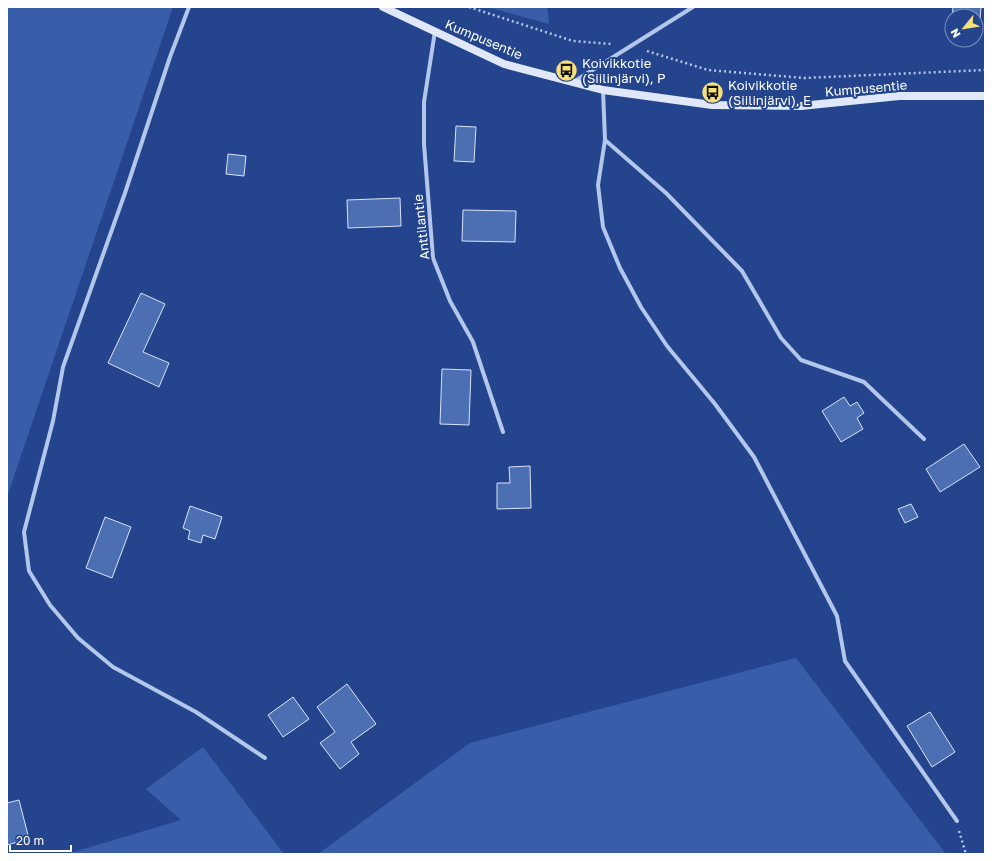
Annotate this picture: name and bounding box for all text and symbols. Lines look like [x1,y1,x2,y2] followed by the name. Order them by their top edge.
[944,8,984,48] north arrow
[443,16,525,62] street label: Kumpusentie
[947,26,963,40] text: N
[582,55,666,86] place label: Koivikkotie (Siilinjärvi), P
[553,57,579,83] bus stop icon: Koivikkotie (Siilinjärvi), P
[824,76,908,100] street label: Kumpusentie
[728,77,811,108] place label: Koivikkotie (Siilinjärvi), E
[699,79,725,105] bus stop icon: Koivikkotie (Siilinjärvi), E
[410,193,432,261] street label: Anttilantie
[10,827,71,853] scale bar
[16,833,44,848] text: 20 m

